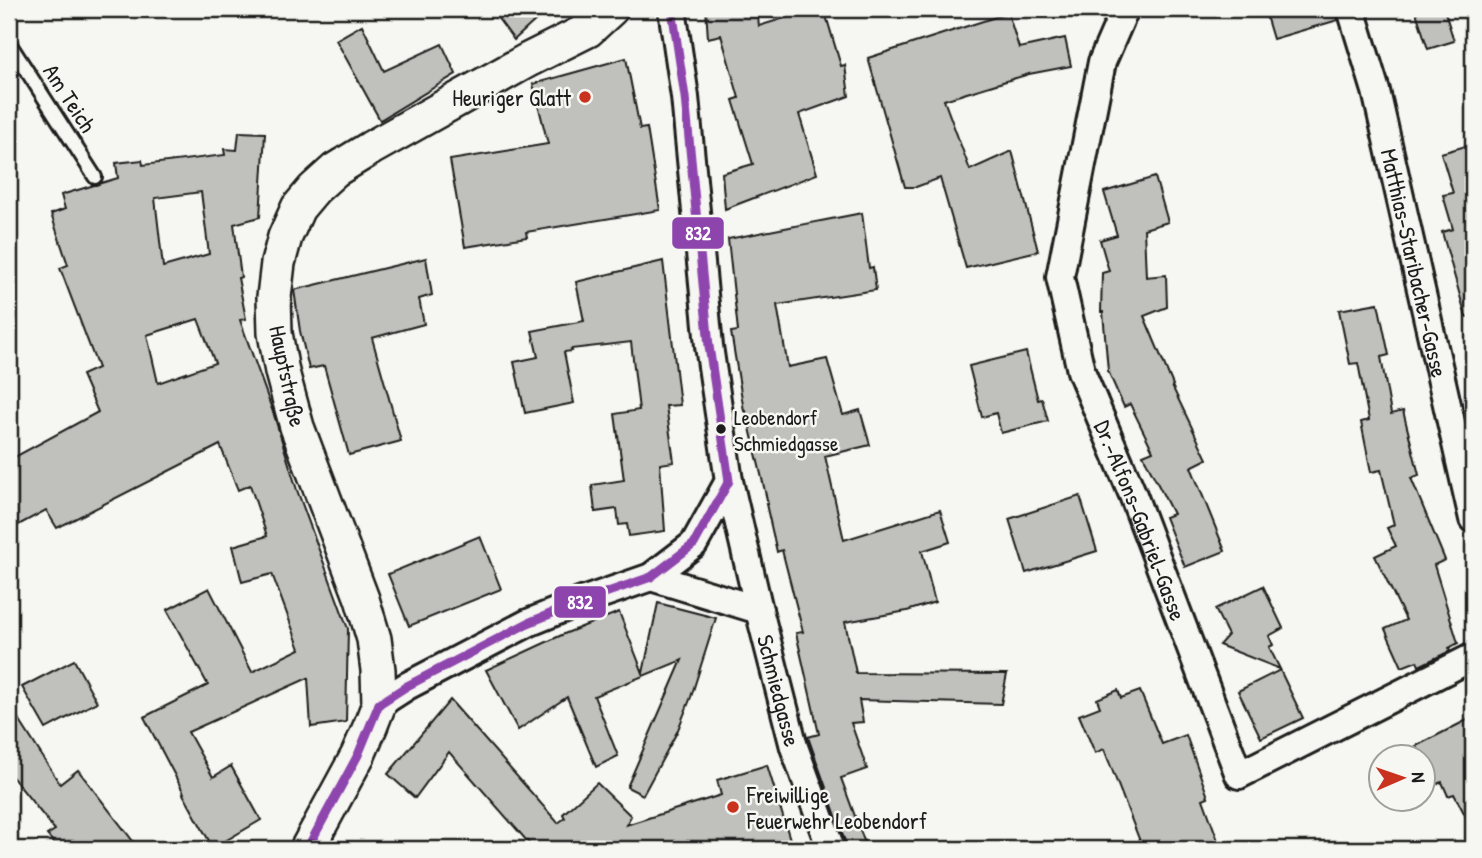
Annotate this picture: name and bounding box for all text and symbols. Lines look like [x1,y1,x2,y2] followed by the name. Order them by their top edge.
[36,58,104,139] street label: Am Teich
[452,82,572,113] place label: Heuriger Glatt
[577,89,593,105] marker: Heuriger Glatt
[1374,146,1456,380] street label: Matthias-Staribacher-Gasse
[671,216,725,250] line badge: 832
[685,220,711,246] text: 832
[262,323,314,429] street label: Hauptstraße
[734,403,838,458] place label: Leobendorf Schmiedgasse
[1088,415,1194,625] street label: Dr.-Alfons-Gabriel-Gasse
[714,422,728,436] marker: Leobendorf Schmiedgasse
[553,585,607,619] line badge: 832
[567,589,593,615] text: 832
[750,631,809,750] street label: Schmiedgasse
[1366,742,1436,812] north arrow
[1406,772,1432,783] text: N
[746,779,928,836] place label: Freiwillige Feuerwehr Leobendorf
[725,799,741,815] marker: Freiwillige Feuerwehr Leobendorf

